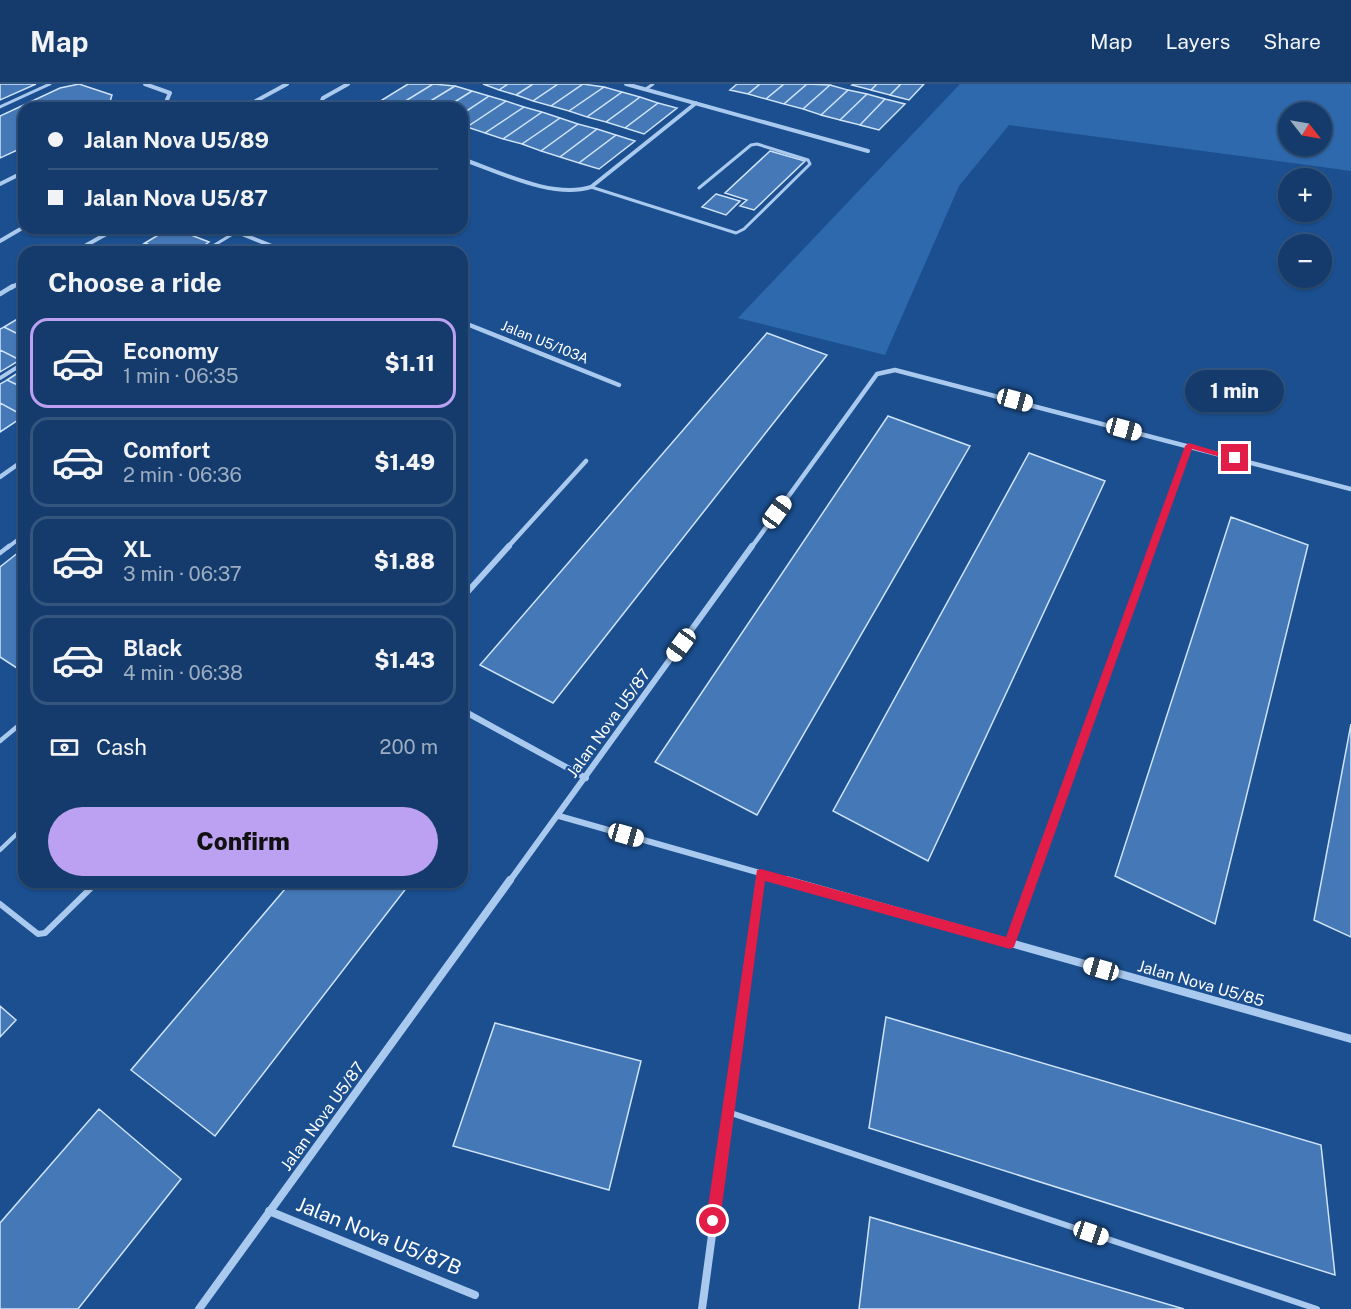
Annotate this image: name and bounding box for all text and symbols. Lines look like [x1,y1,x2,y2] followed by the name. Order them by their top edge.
[30,25,89,58] text: Map
[1090,29,1133,54] text: Map
[1166,29,1230,54] text: Layers
[1263,29,1321,54] text: Share
[1278,102,1332,156] north arrow
[1278,102,1332,288] map controls
[84,127,269,153] text: Jalan Nova U5/89
[1278,168,1332,222] button: +
[84,185,268,211] text: Jalan Nova U5/87
[1278,234,1332,288] button: −
[48,266,222,298] text: Choose a ride
[499,317,591,367] street label: Jalan U5/103A
[51,336,105,390] icon: car
[123,338,219,364] text: Economy
[385,350,435,376] text: $1.11
[123,364,239,388] text: 1 min · 06:35
[1186,371,1284,413] callout: 1 min
[1210,379,1259,403] text: 1 min
[995,387,1035,413] car
[1104,416,1144,442] car
[51,435,105,489] icon: car
[123,437,210,463] text: Comfort
[1221,444,1248,471] route end
[374,449,435,475] text: $1.49
[123,463,242,487] text: 2 min · 06:36
[759,492,795,532] car
[51,534,105,588] icon: car
[123,536,151,562] text: XL
[374,548,435,574] text: $1.88
[123,562,242,586] text: 3 min · 06:37
[663,625,699,665] car
[51,633,105,687] icon: car
[123,635,182,661] text: Black
[374,647,435,673] text: $1.43
[123,661,243,685] text: 4 min · 06:38
[563,665,654,781] street label: Jalan Nova U5/87
[48,731,81,764] icon: cash
[96,734,147,760] text: Cash
[380,735,438,759] text: 200 m
[48,807,438,876] button: Confirm
[606,821,646,849] car
[1081,955,1121,983] car
[1135,956,1266,1011] street label: Jalan Nova U5/85
[277,1058,368,1174] street label: Jalan Nova U5/87
[293,1192,465,1280] street label: Jalan Nova U5/87B
[699,1207,726,1234] route start
[1071,1219,1111,1247] car

